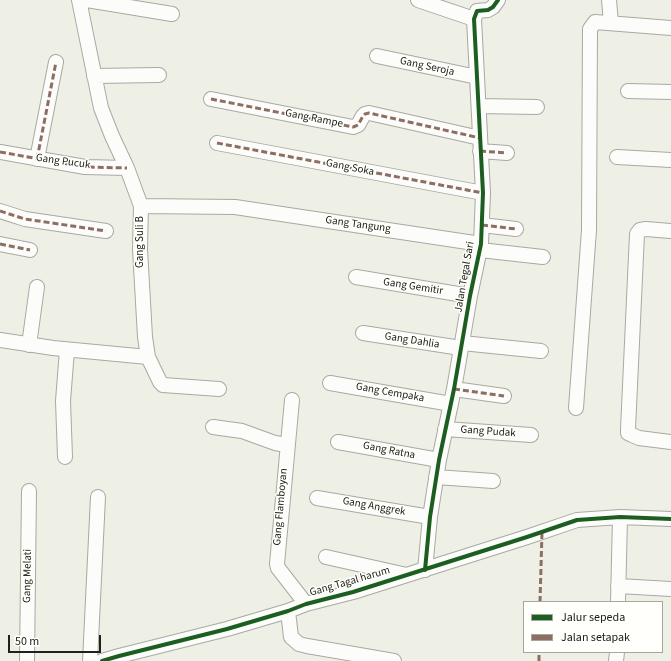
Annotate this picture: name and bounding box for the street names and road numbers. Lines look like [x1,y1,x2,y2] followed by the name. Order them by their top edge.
[399,55,455,79] street label: Gang Seroja
[284,107,344,131] street label: Gang Rampe
[35,152,91,172] street label: Gang Pucuk
[325,157,375,179] street label: Gang Soka
[324,214,392,236] street label: Gang Tangung
[134,216,148,268] street label: Gang Suli B
[452,241,478,313] street label: Jalan Tegal Sari
[382,276,444,298] street label: Gang Gemitir
[384,330,440,352] street label: Gang Dahlia
[355,380,425,406] street label: Gang Cempaka
[460,423,516,441] street label: Gang Pudak
[362,439,416,463] street label: Gang Ratna
[271,468,291,546] street label: Gang Flamboyan
[341,495,407,519] street label: Gang Anggrek
[21,549,35,603] street label: Gang Melati
[308,564,392,600] street label: Gang Tagal harum

